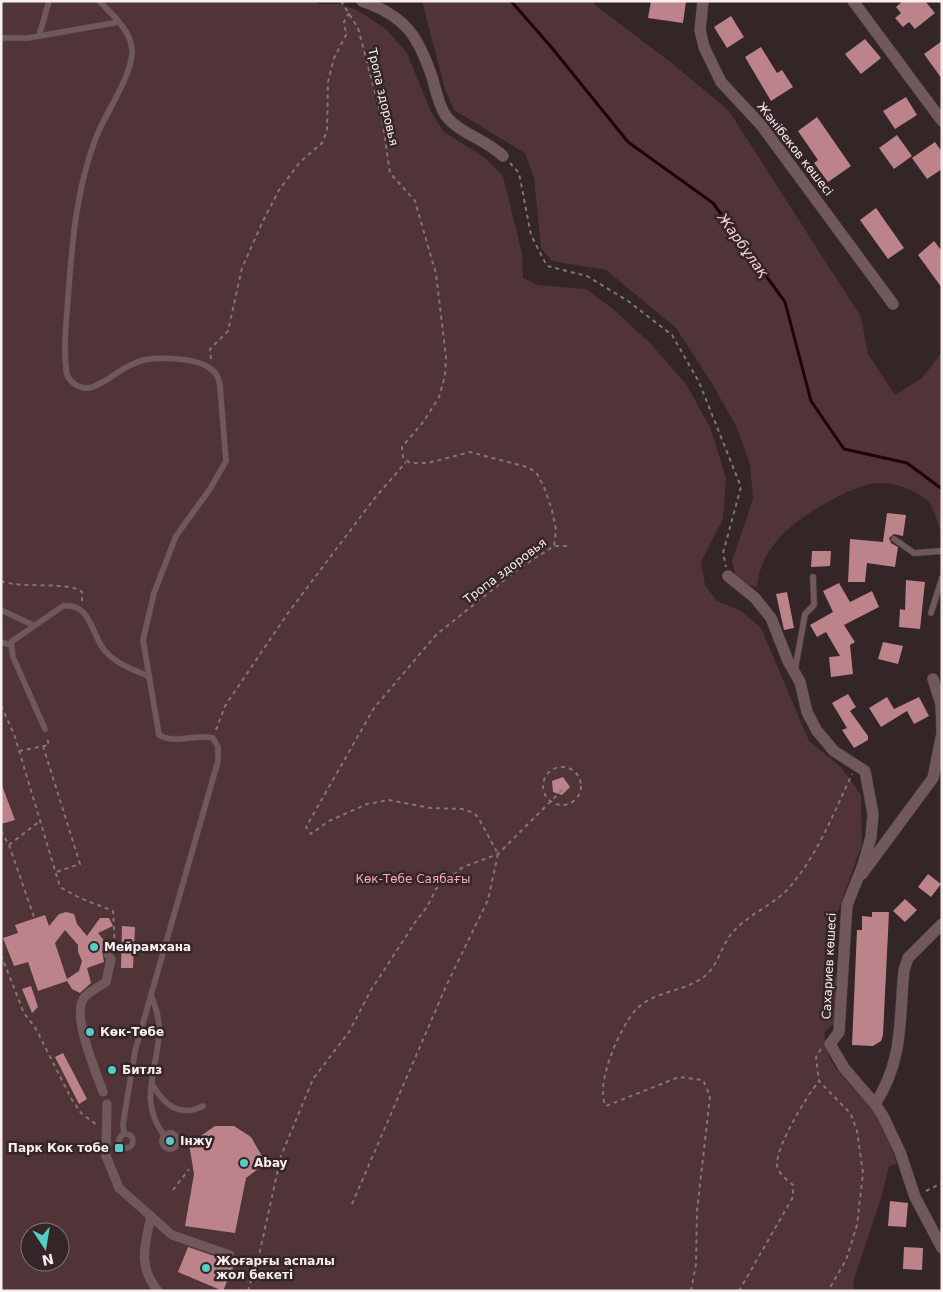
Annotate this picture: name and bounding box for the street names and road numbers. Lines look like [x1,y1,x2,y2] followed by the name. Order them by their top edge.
[365,46,401,147] street label: Тропа здоровья
[754,100,836,198] street label: Жәнібеков көшесі
[460,535,549,607] street label: Тропа здоровья
[819,912,839,1020] street label: Сахариев көшесі

